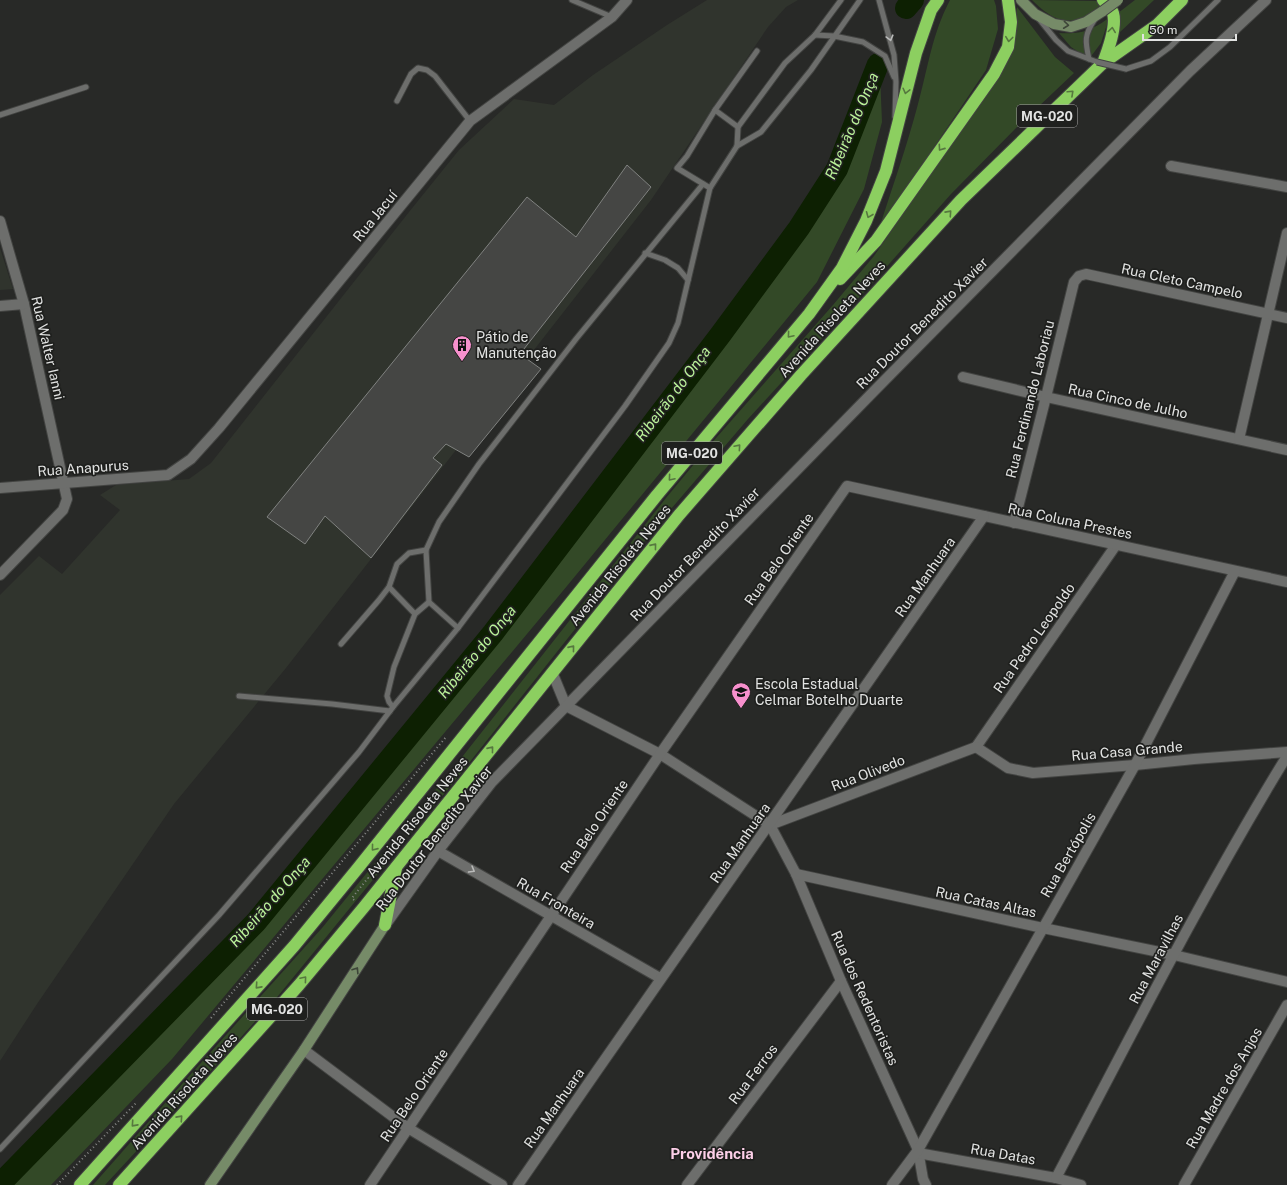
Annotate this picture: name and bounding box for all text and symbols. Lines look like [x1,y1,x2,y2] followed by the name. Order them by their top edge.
[1143,16,1236,42] scale bar
[1063,21,1069,30] one-way arrow
[1149,23,1177,37] text: 50 m
[1107,27,1116,34] one-way arrow
[885,34,894,41] one-way arrow
[1005,36,1014,42] one-way arrow
[821,70,882,182] water label: Ribeirão do Onça
[902,87,911,94] one-way arrow
[1066,90,1074,98] one-way arrow
[1017,105,1077,127] road number: MG-020
[939,144,946,151] one-way arrow
[350,187,401,245] street label: Rua Jacuí
[865,211,873,218] one-way arrow
[944,211,951,218] one-way arrow
[853,254,991,392] street label: Rua Doutor Benedito Xavier
[776,258,888,380] street label: Avenida Risoleta Neves
[1120,260,1244,302] street label: Rua Cleto Campelo
[28,295,68,401] street label: Rua Walter Ianni
[1003,318,1057,480] street label: Rua Ferdinando Laboriau
[476,329,557,361] place label: Pátio de Manutenção
[788,331,795,338] one-way arrow
[451,334,473,362] building icon: Pátio de Manutenção
[631,343,714,444] water label: Ribeirão do Onça
[1067,381,1189,422] street label: Rua Cinco de Julho
[662,442,722,464] road number: MG-020
[733,445,740,452] one-way arrow
[37,457,129,479] street label: Rua Anapurus
[669,473,676,481] one-way arrow
[627,484,763,624] street label: Rua Doutor Benedito Xavier
[1006,500,1134,542] street label: Rua Coluna Prestes
[566,501,674,629] street label: Avenida Risoleta Neves
[741,510,817,608] street label: Rua Belo Oriente
[892,534,958,620] street label: Rua Manhuara
[649,544,656,551] one-way arrow
[990,580,1078,696] street label: Rua Pedro Leopoldo
[434,602,519,701] water label: Ribeirão do Onça
[568,645,575,652] one-way arrow
[755,676,903,708] place label: Escola Estadual Celmar Botelho Duarte
[730,681,752,709] school or university icon: Escola Estadual Celmar Botelho Duarte
[1071,738,1183,764] street label: Rua Casa Grande
[486,746,493,753] one-way arrow
[829,752,907,794] street label: Rua Olivedo
[363,753,471,881] street label: Avenida Risoleta Neves
[373,762,495,914] street label: Rua Doutor Benedito Xavier
[557,776,631,876] street label: Rua Belo Oriente
[707,800,773,886] street label: Rua Manhuara
[1037,810,1099,900] street label: Rua Bertópolis
[372,843,379,850] one-way arrow
[226,853,313,950] water label: Ribeirão do Onça
[468,866,475,873] one-way arrow
[514,874,598,932] street label: Rua Fronteira
[934,883,1038,921] street label: Rua Catas Altas
[1126,912,1186,1006] street label: Rua Maravilhas
[828,928,902,1068] street label: Rua dos Redentoristas
[351,967,358,974] one-way arrow
[299,976,306,983] one-way arrow
[256,981,263,989] one-way arrow
[247,998,307,1020] road number: MG-020
[1183,1025,1265,1151] street label: Rua Madre dos Anjos
[128,1030,240,1152] street label: Avenida Risoleta Neves
[725,1041,781,1107] street label: Rua Ferros
[377,1045,451,1145] street label: Rua Belo Oriente
[521,1065,587,1151] street label: Rua Manhuara
[175,1115,182,1122] one-way arrow
[132,1120,139,1127] one-way arrow
[969,1140,1037,1168] street label: Rua Datas
[670,1145,754,1162] district label: Providência

